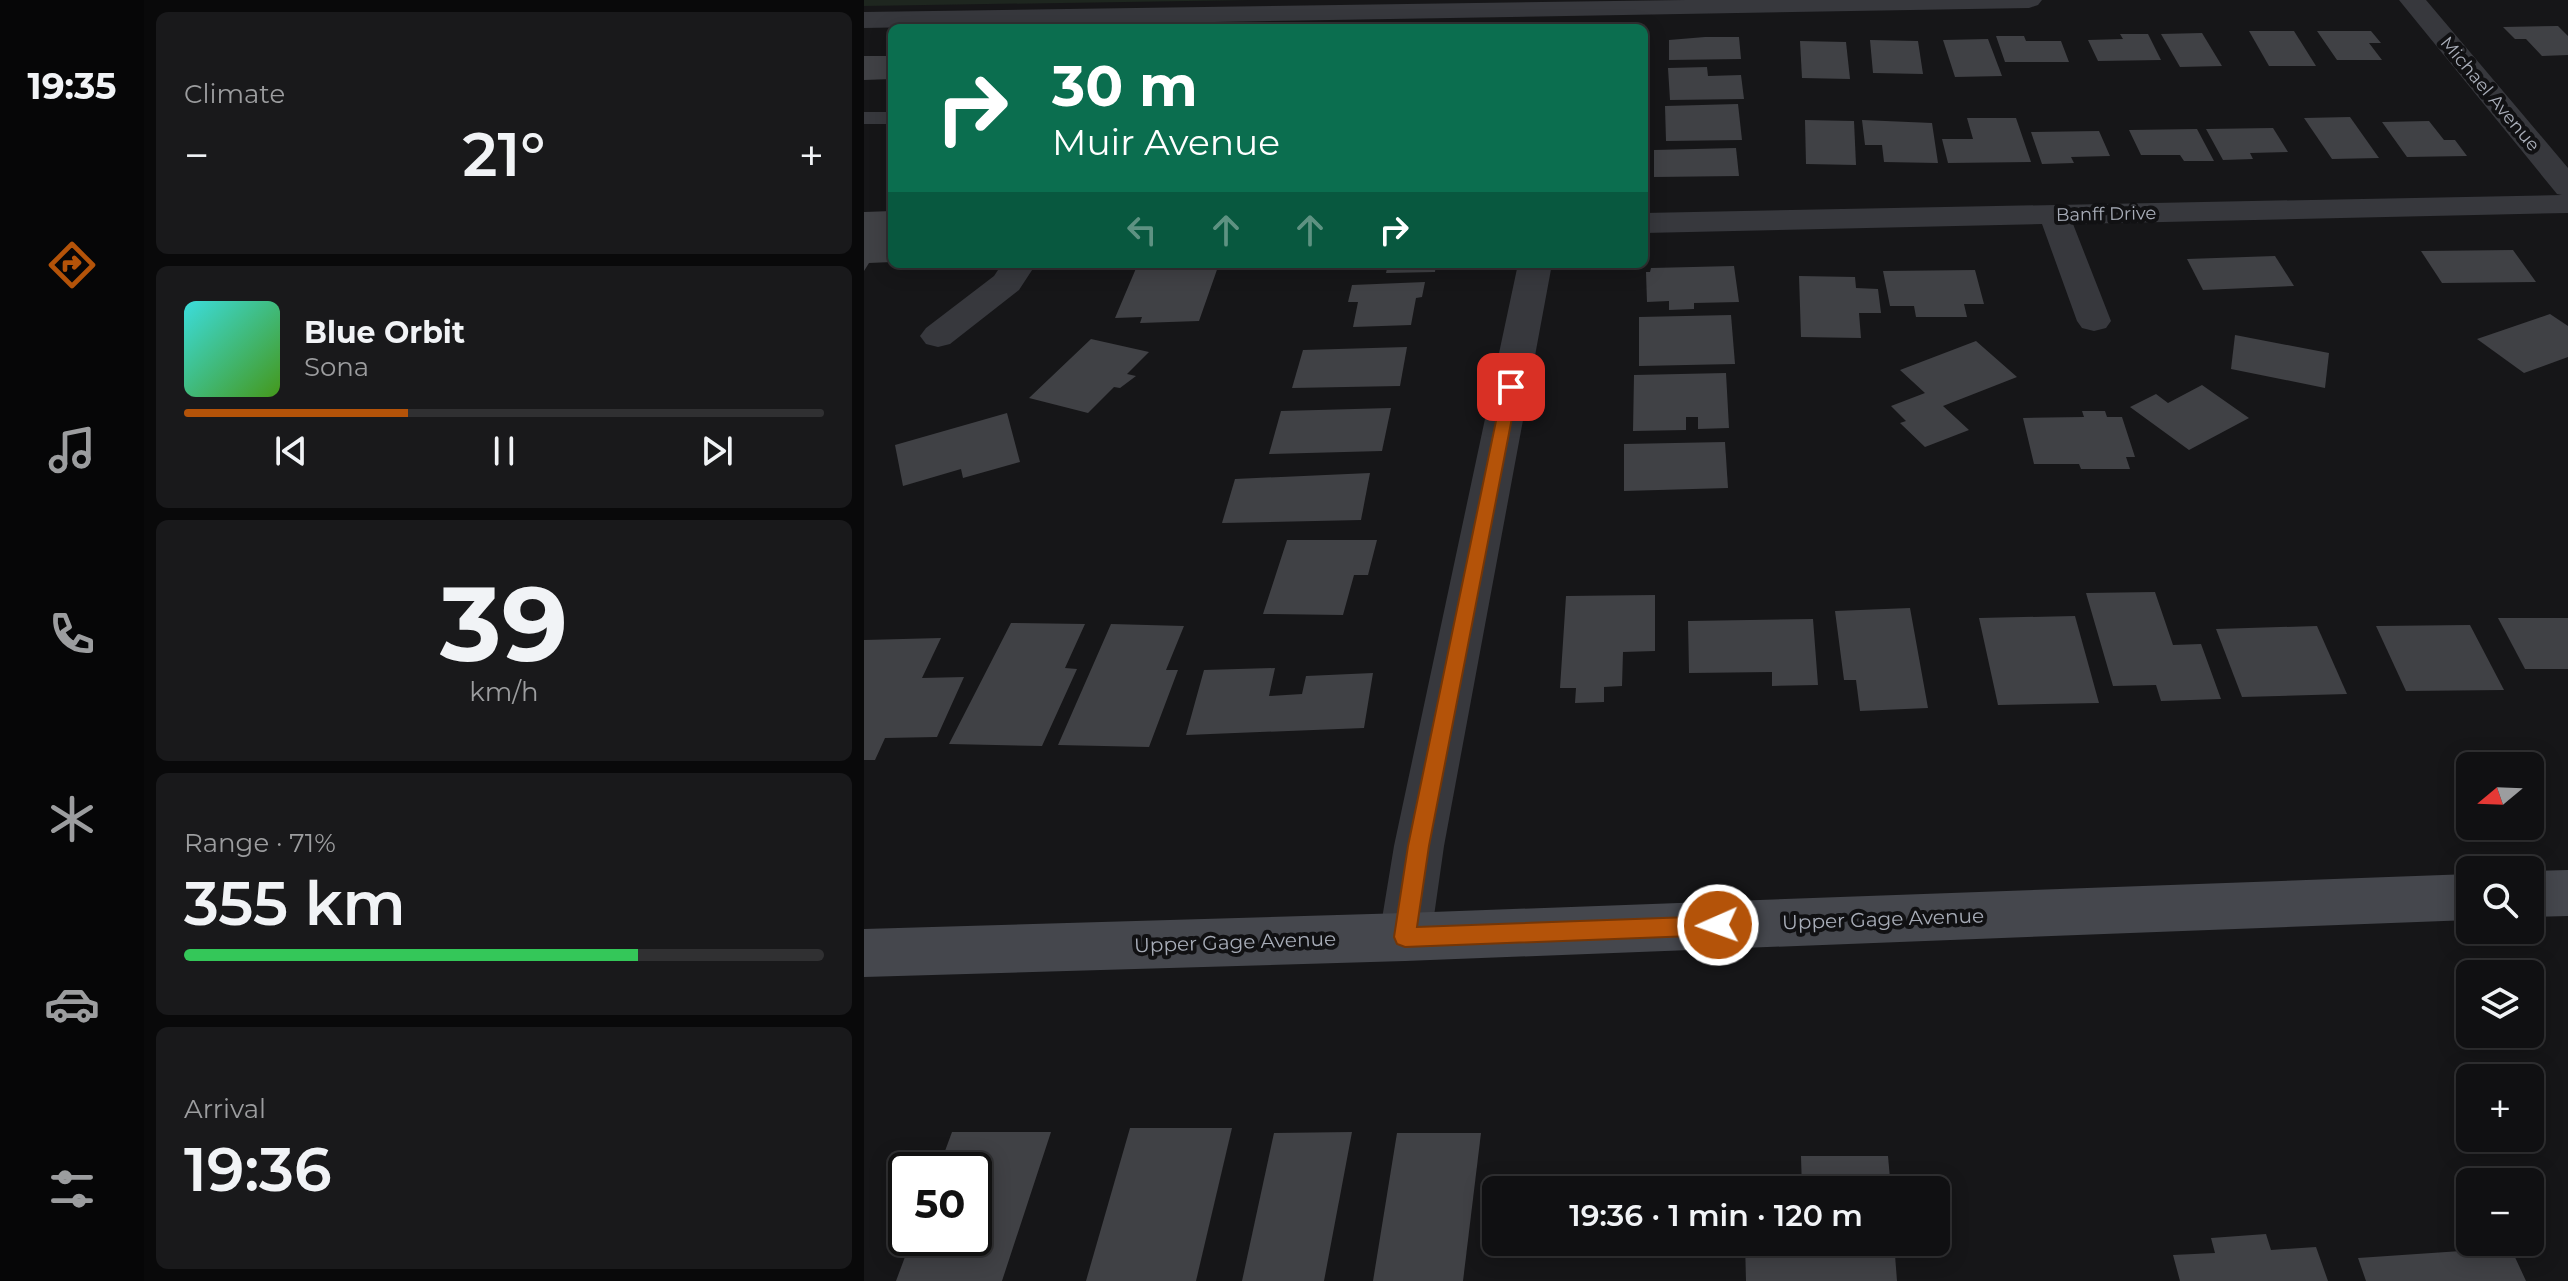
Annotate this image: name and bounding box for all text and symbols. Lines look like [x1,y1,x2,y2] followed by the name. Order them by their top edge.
[2436,32,2545,156] street label: Michael Avenue
[1052,52,1198,120] text: 30 m
[920,56,1024,160] icon: right
[28,64,116,108] text: 19:35
[184,78,285,110] text: Climate
[463,118,545,191] text: 21°
[1052,120,1280,164] text: Muir Avenue
[184,128,209,182] text: −
[799,128,824,182] text: +
[2056,202,2157,226] street label: Banff Drive
[1120,208,1164,252] icon: left
[1204,208,1248,252] icon: ahead
[1288,208,1332,252] icon: ahead
[1372,208,1416,252] icon: right
[44,237,100,293] icon: directions
[304,314,465,351] text: Blue Orbit
[304,351,369,383] text: Sona
[1477,353,1545,421] pin
[1489,365,1533,409] icon: arrive
[44,422,100,478] icon: music
[269,429,313,473] icon: previous
[482,429,526,473] icon: pause
[695,429,739,473] icon: next
[440,560,568,687] text: 39
[44,606,100,662] icon: phone
[469,676,539,708] text: km/h
[2456,752,2544,840] north arrow
[2456,752,2544,1256] map controls
[44,791,100,847] icon: climate
[184,827,336,859] text: Range · 71%
[2456,856,2544,944] button: search
[184,867,406,940] text: 355 km
[1676,883,1760,967] position arrow
[1782,903,1984,935] street label: Upper Gage Avenue
[1134,926,1336,958] street label: Upper Gage Avenue
[2456,960,2544,1048] button: layers
[44,976,100,1032] icon: car
[2456,1064,2544,1152] button: +
[184,1093,266,1125] text: Arrival
[184,1133,332,1206] text: 19:36
[888,1152,992,1256] speed limit sign: 50
[44,1161,100,1217] icon: filters
[2456,1168,2544,1256] button: −
[1569,1197,1863,1234] text: 19:36 · 1 min · 120 m

